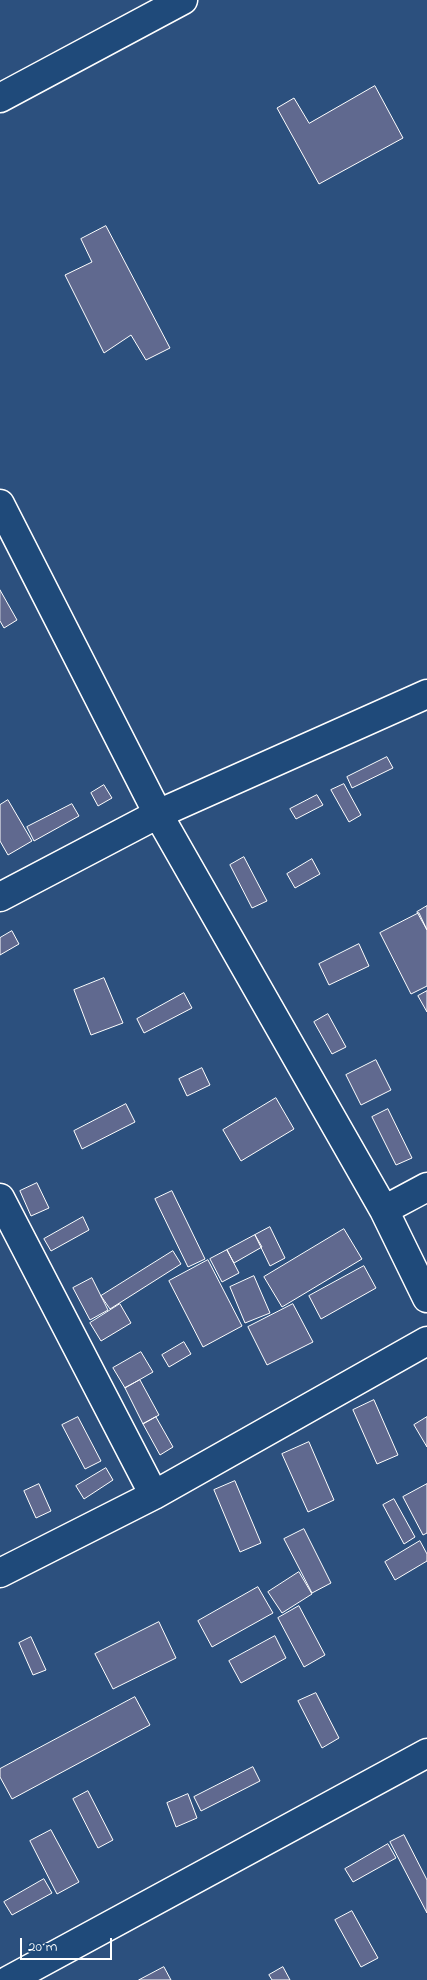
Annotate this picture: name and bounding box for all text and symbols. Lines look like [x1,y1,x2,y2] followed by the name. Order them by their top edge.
[22,1928,115,1960] scale bar
[28,1936,57,1958] text: 20 m

